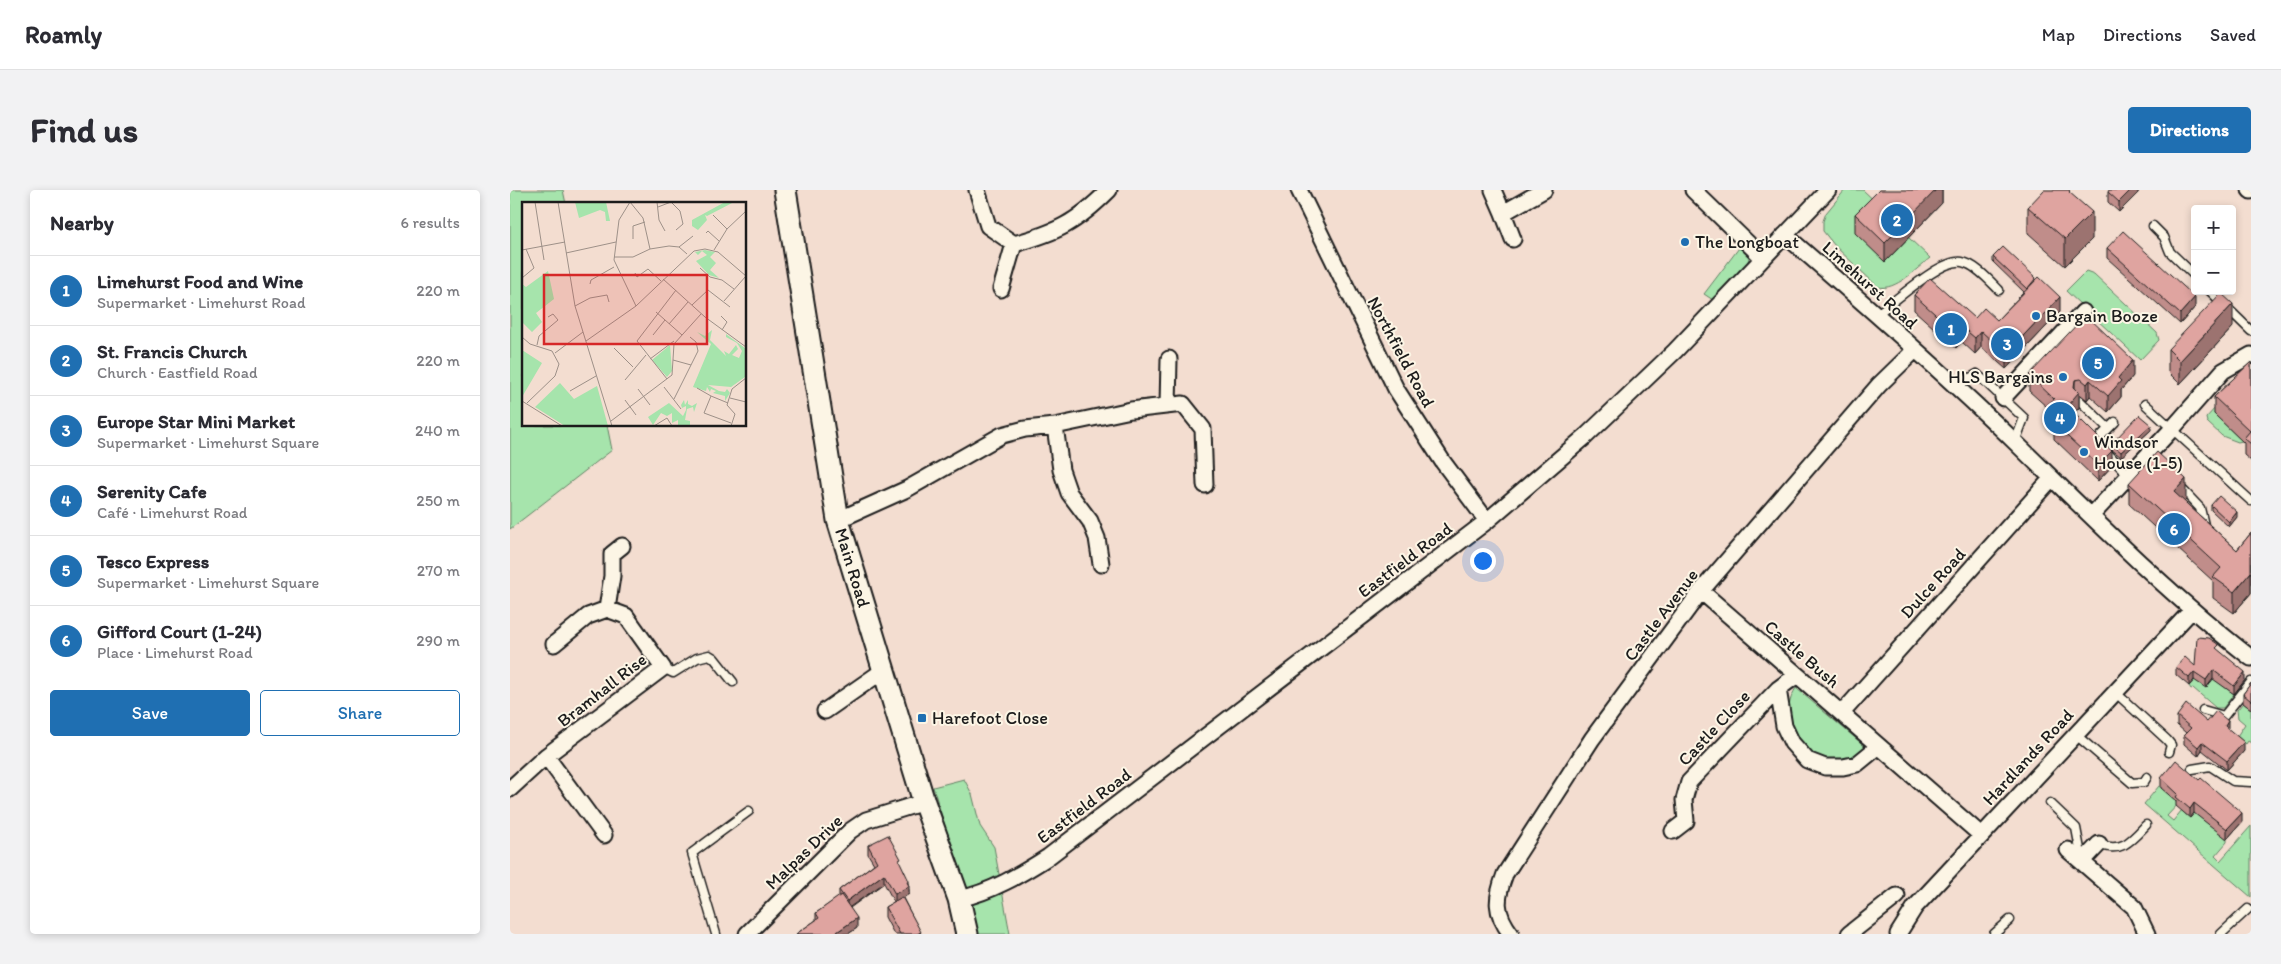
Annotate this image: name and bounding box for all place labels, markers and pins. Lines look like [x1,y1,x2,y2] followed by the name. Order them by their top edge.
[1881,201,1913,239] pin: 2
[1695,231,1799,253] place label: The Longboat
[1679,236,1691,248] marker: The Longboat
[2046,305,2158,327] place label: Bargain Booze
[1935,310,1967,348] pin: 1
[2030,310,2042,322] marker: Bargain Booze
[1991,325,2023,363] pin: 3
[2082,344,2114,382] pin: 5
[1948,366,2053,388] place label: HLS Bargains
[2057,371,2069,383] marker: HLS Bargains
[2044,399,2076,437] pin: 4
[2094,431,2183,474] place label: Windsor House (1-5)
[2078,446,2090,458] marker: Windsor House (1-5)
[2158,510,2190,548] pin: 6
[932,707,1048,729] place label: Harefoot Close
[916,712,928,724] marker: Harefoot Close

